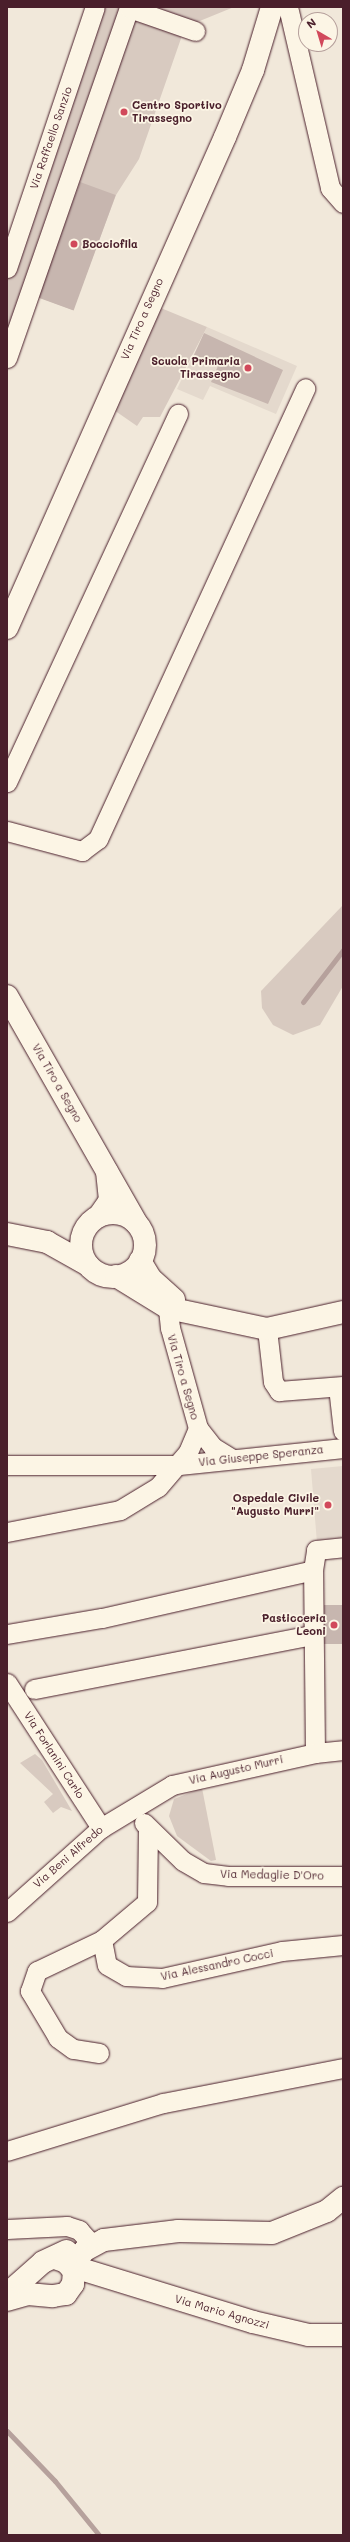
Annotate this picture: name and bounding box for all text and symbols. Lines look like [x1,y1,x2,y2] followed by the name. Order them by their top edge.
[298,12,338,52] north arrow
[303,14,319,31] text: N
[27,85,75,191] street label: Via Raffaello Sanzio
[132,99,222,125] place label: Centro Sportivo Tirassegno
[119,107,129,117] marker: Centro Sportivo Tirassegno
[82,237,138,251] place label: Bocciofila
[69,239,79,249] marker: Bocciofila
[118,276,166,362] street label: Via Tiro a Segno
[151,355,240,381] place label: Scuola Primaria Tirassegno
[243,363,253,373] marker: Scuola Primaria Tirassegno
[29,1041,85,1125] street label: Via Tiro a Segno
[164,1333,202,1421] street label: Via Tiro a Segno
[198,1443,324,1469] street label: Via Giuseppe Speranza
[231,1492,319,1518] place label: Ospedale Civile "Augusto Murri"
[322,1499,334,1511] marker: Ospedale Civile "Augusto Murri"
[262,1612,326,1638] place label: Pasticceria Leoni
[329,1620,339,1630] marker: Pasticceria Leoni
[21,1709,87,1801] street label: Via Forlanini Carlo
[188,1753,284,1787] street label: Via Augusto Murri
[30,1823,106,1891] street label: Via Beni Alfredo
[220,1867,324,1883] street label: Via Medaglie D'Oro
[159,1947,275,1983] street label: Via Alessandro Cocci
[173,2292,271,2332] street label: Via Mario Agnozzi

